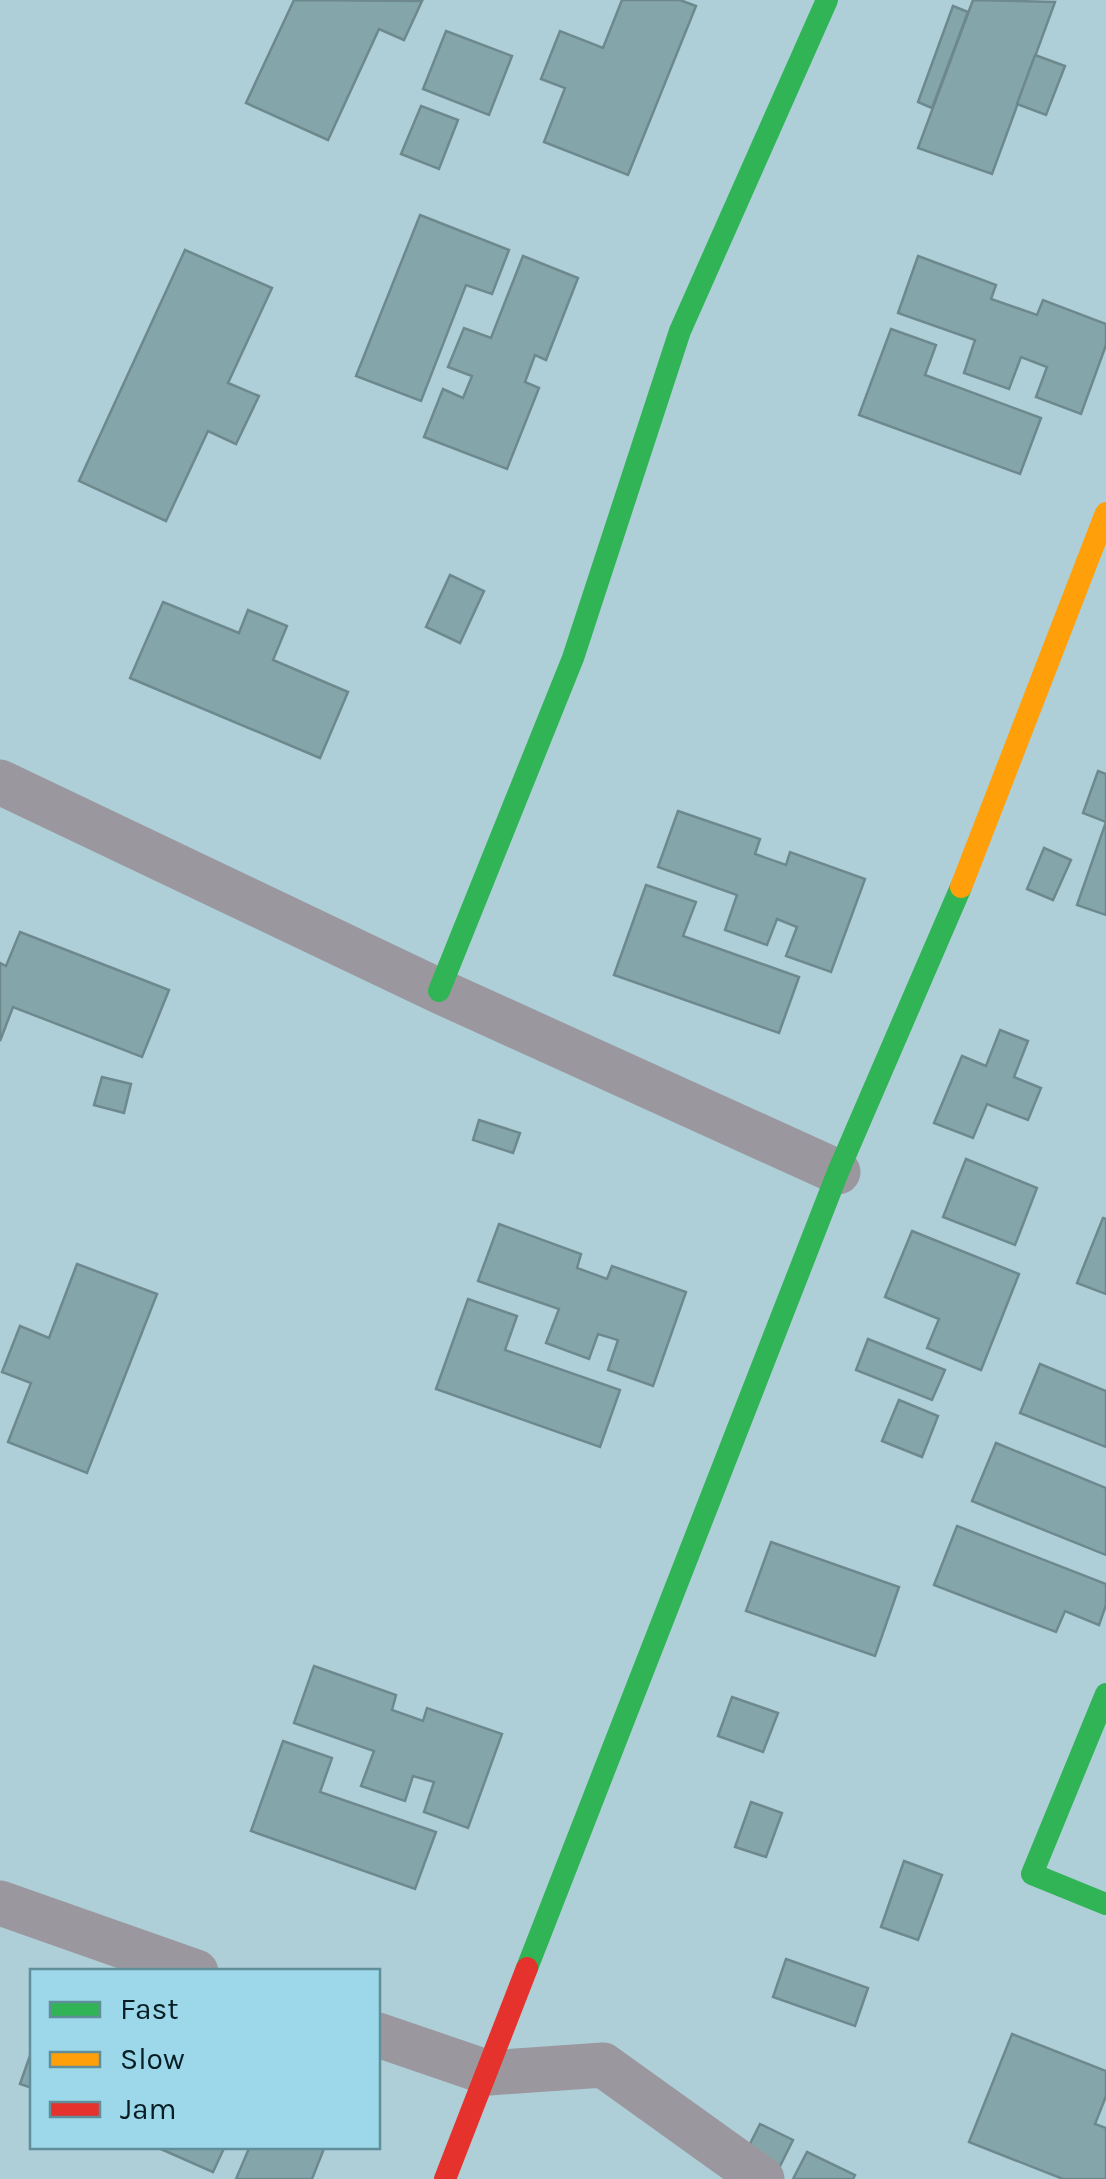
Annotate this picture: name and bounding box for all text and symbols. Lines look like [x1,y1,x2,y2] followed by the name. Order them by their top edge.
[30,1969,380,2149] legend
[120,1991,179,2027] text: Fast
[120,2041,185,2077] text: Slow
[120,2091,177,2127] text: Jam

